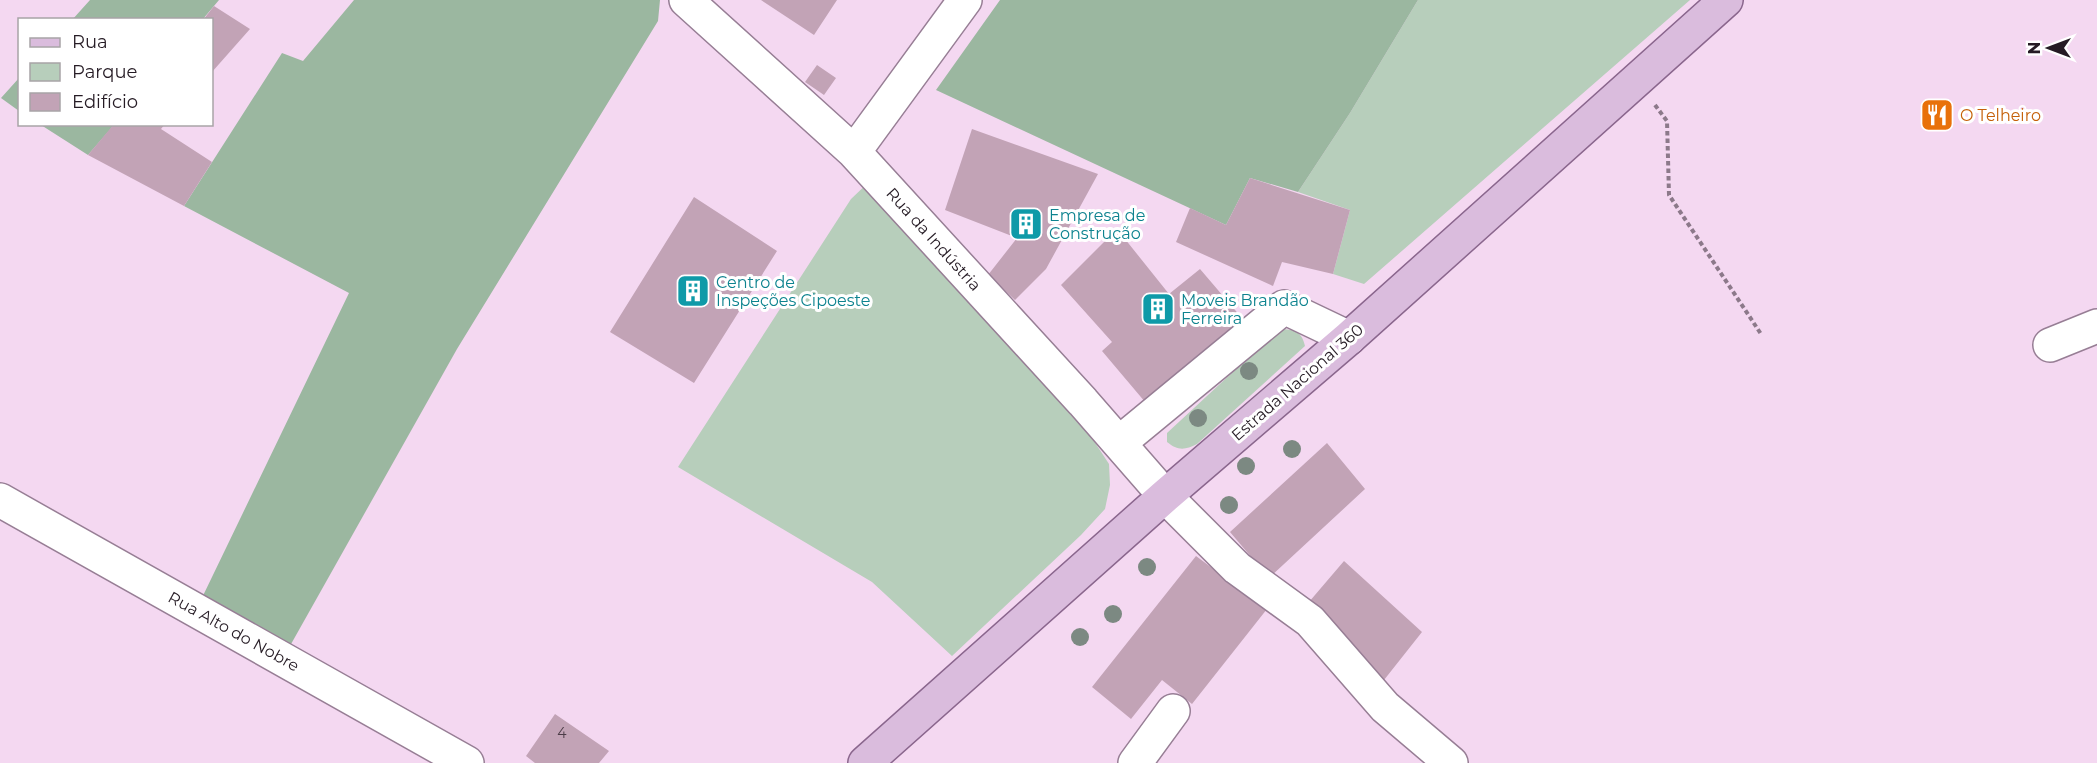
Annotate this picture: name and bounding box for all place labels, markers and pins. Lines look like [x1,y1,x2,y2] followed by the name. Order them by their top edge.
[1919,97,1955,133] restaurant icon: O Telheiro
[1960,106,2041,125] place label: O Telheiro
[1008,206,1044,242] building icon: Empresa de Construção
[1049,206,1145,243] place label: Empresa de Construção
[675,273,711,309] building icon: Centro de Inspeções Cipoeste
[716,273,870,310] place label: Centro de Inspeções Cipoeste
[1140,291,1176,327] building icon: Moveis Brandão Ferreira
[1181,291,1309,328] place label: Moveis Brandão Ferreira

